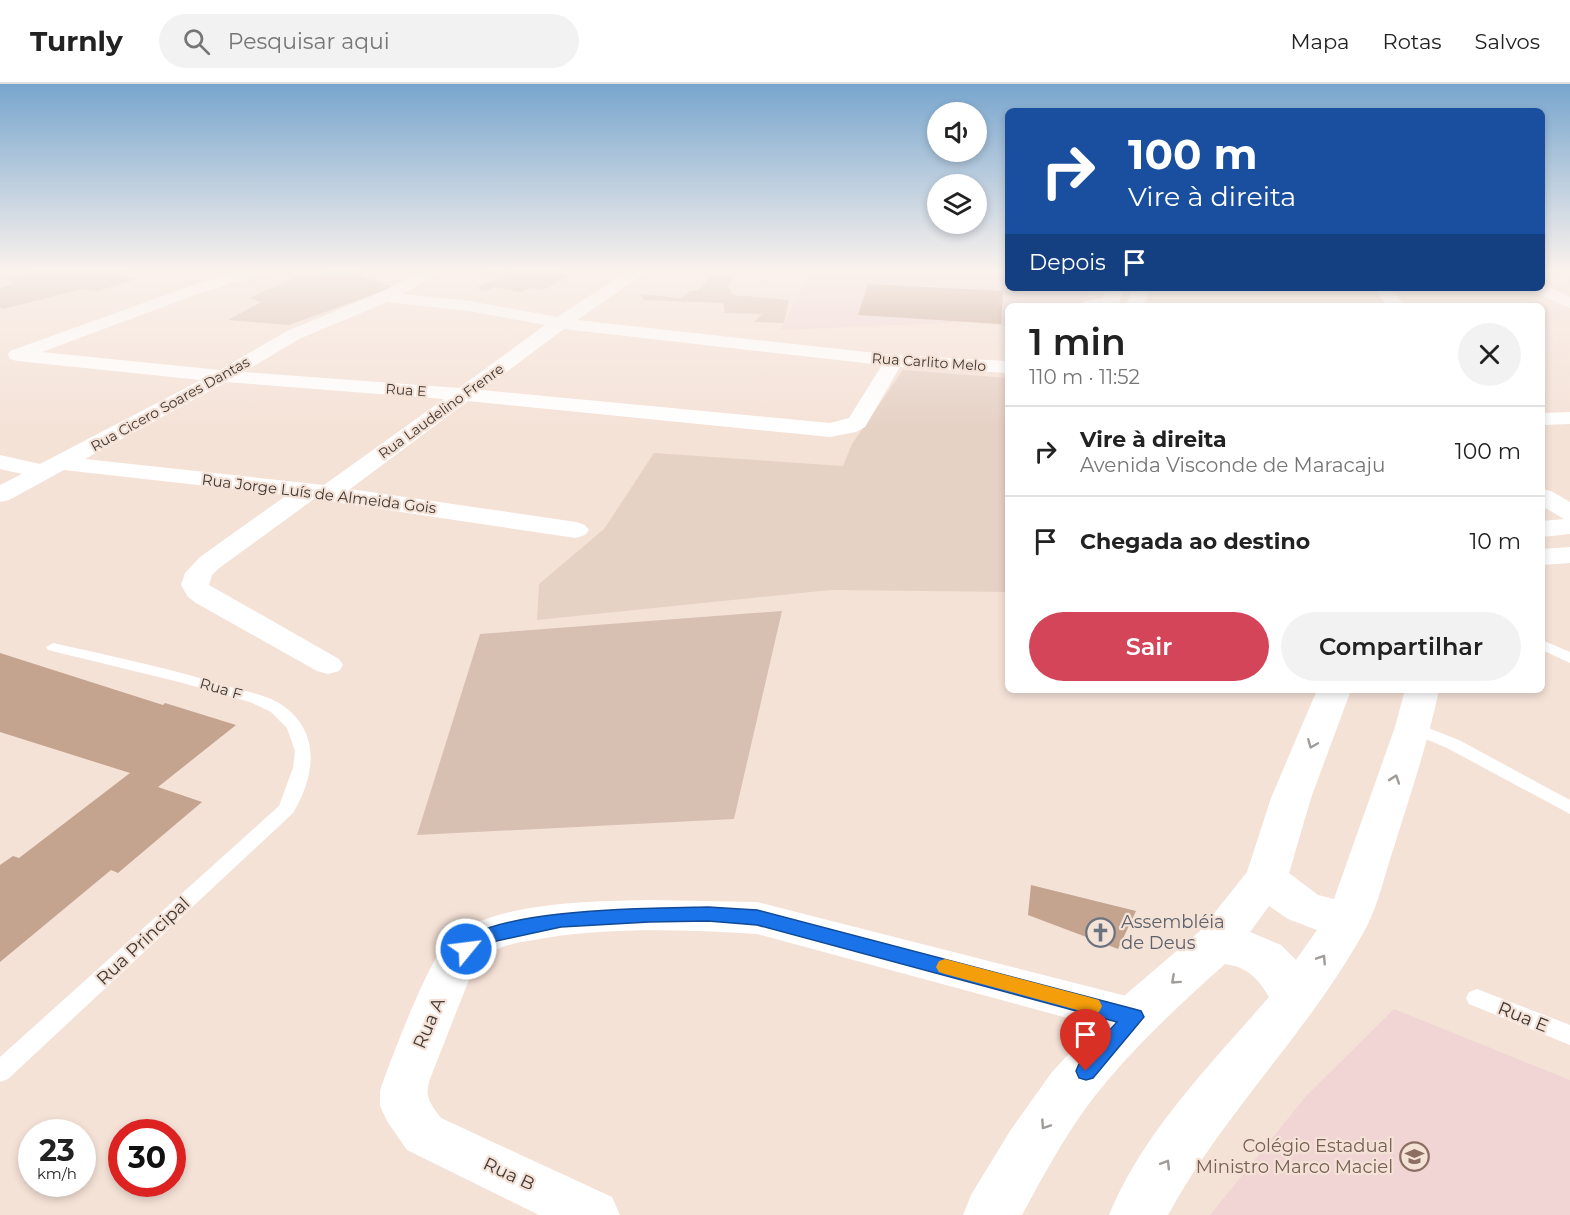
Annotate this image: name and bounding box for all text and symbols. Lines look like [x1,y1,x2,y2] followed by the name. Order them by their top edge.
[159,14,579,68] search box
[30,24,123,58] text: Turnly
[180,25,213,58] icon: search
[228,28,390,55] text: Pesquisar aqui
[1290,29,1349,54] text: Mapa
[1382,29,1442,54] text: Rotas
[1475,29,1540,54] text: Salvos
[927,102,987,234] map controls
[927,102,987,162] button: sound
[1128,128,1257,180] text: 100 m
[1029,132,1107,210] icon: right
[927,174,987,234] button: layers
[1128,180,1296,213] text: Vire à direita
[1118,246,1151,279] icon: arrive
[1029,249,1106,276] text: Depois
[1029,320,1126,364] text: 1 min
[1458,323,1521,386] button: close
[871,349,987,375] street label: Rua Carlito Melo
[87,353,253,455] street label: Rua Cicero Soares Dantas
[375,359,507,463] street label: Rua Laudelino Frenre
[1029,365,1140,389] text: 110 m · 11:52
[385,380,427,400] street label: Rua E
[1080,426,1227,453] text: Vire à direita
[1029,435,1062,468] icon: right
[1455,438,1521,465] text: 100 m
[1080,453,1385,477] text: Avenida Visconde de Maracaju
[201,470,437,517] street label: Rua Jorge Luís de Almeida Gois
[1029,525,1062,558] icon: arrive
[1080,528,1310,555] text: Chegada ao destino
[1469,528,1521,555] text: 10 m
[1029,612,1269,681] button: Sair
[1281,612,1521,681] button: Compartilhar
[198,673,245,704] street label: Rua F
[1307,738,1319,749] one-way arrow
[1388,774,1401,785] one-way arrow
[92,892,194,990] street label: Rua Principal
[1121,911,1225,954] place label: Assembléia de Deus
[1084,916,1116,948] church icon: Assembléia de Deus
[434,917,498,981] position arrow
[1315,955,1326,966] one-way arrow
[1171,973,1182,984] one-way arrow
[408,994,450,1052] street label: Rua A
[1495,997,1551,1037] street label: Rua E
[1060,1009,1111,1071] pin
[1069,1018,1102,1051] icon: arrive
[108,1119,186,1197] speed limit sign: 30
[1041,1119,1052,1130] one-way arrow
[39,1132,75,1169] text: 23
[1196,1135,1393,1178] place label: Colégio Estadual Ministro Marco Maciel
[1398,1140,1430,1172] school or university icon: Colégio Estadual Ministro Marco Maciel
[480,1153,538,1195] street label: Rua B
[1159,1160,1170,1171] one-way arrow
[37,1164,77,1183] text: km/h

